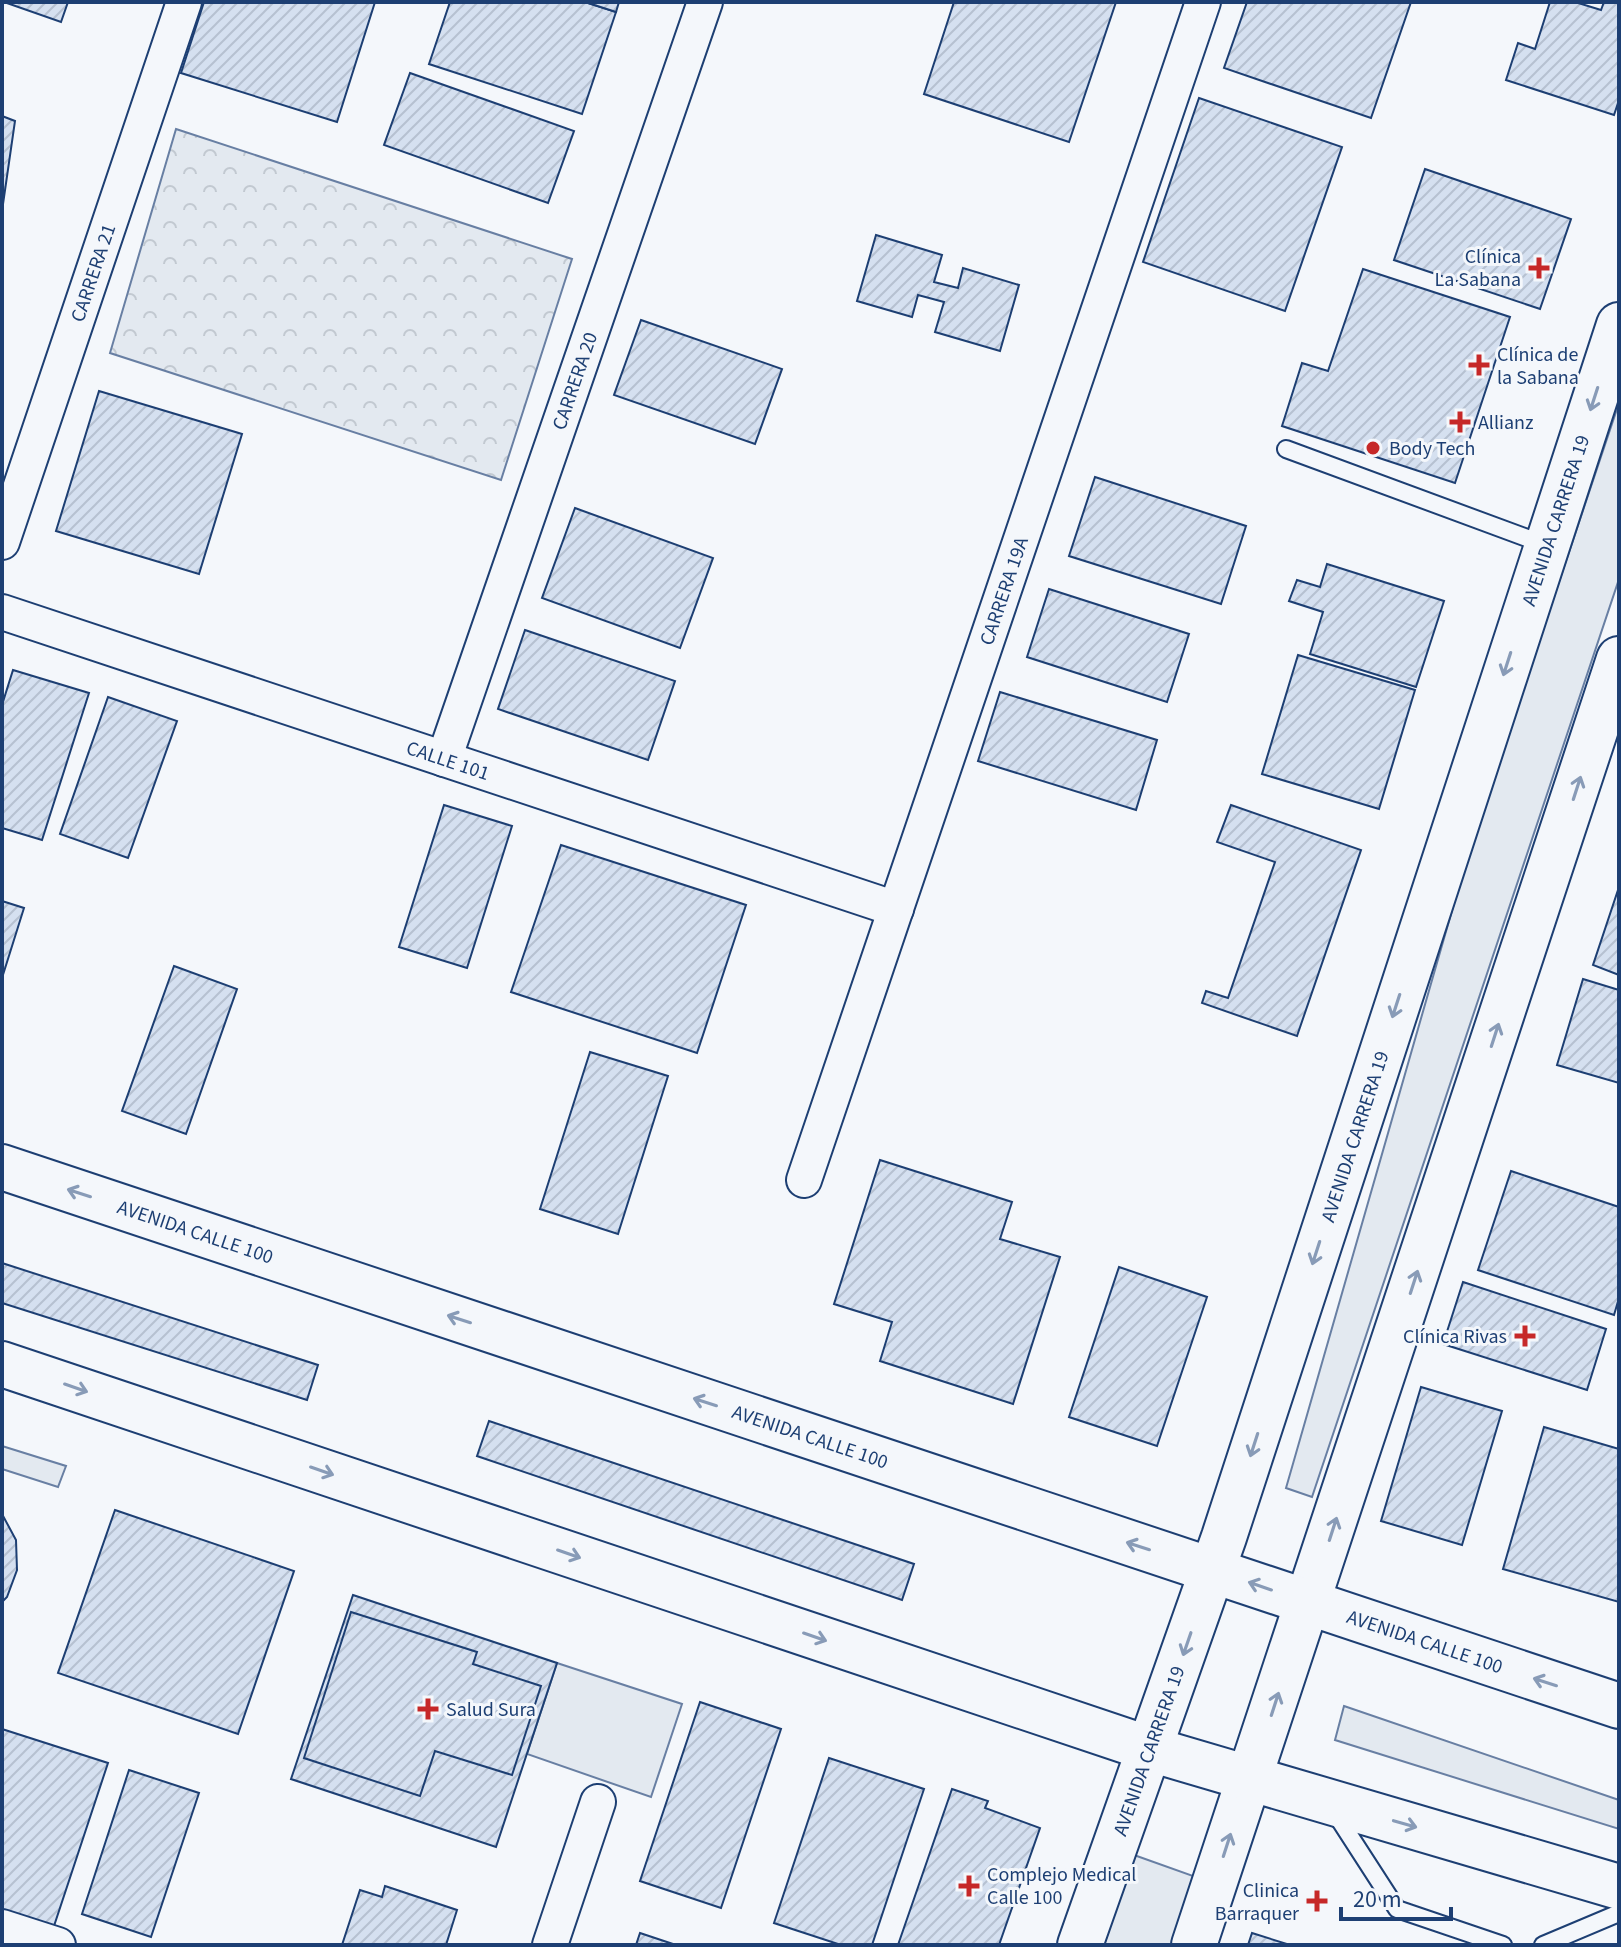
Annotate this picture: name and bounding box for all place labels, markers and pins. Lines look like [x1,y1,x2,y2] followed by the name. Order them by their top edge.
[1435,243,1521,294] place label: Clínica La Sabana
[1528,257,1550,279] marker: Clínica La Sabana
[1497,341,1579,392] place label: Clínica de la Sabana
[1468,354,1490,376] marker: Clínica de la Sabana
[1478,409,1534,437] place label: Allianz
[1449,411,1471,433] marker: Allianz
[1389,435,1475,463] place label: Body Tech
[1364,439,1382,457] marker: Body Tech
[1403,1323,1507,1351] place label: Clínica Rivas
[1514,1325,1536,1347] marker: Clínica Rivas
[446,1696,536,1724] place label: Salud Sura
[417,1698,439,1720] marker: Salud Sura
[987,1861,1136,1912] place label: Complejo Medical Calle 100
[958,1875,980,1897] marker: Complejo Medical Calle 100
[1215,1877,1299,1928] place label: Clinica Barraquer
[1306,1890,1328,1912] marker: Clinica Barraquer

